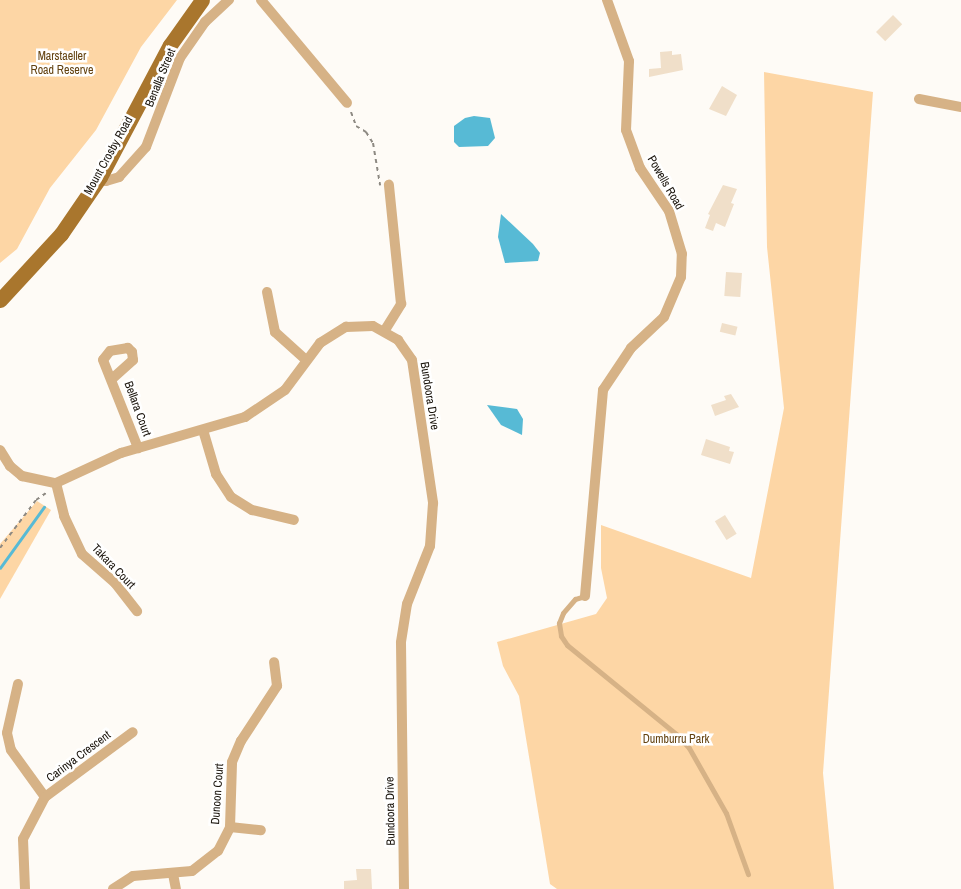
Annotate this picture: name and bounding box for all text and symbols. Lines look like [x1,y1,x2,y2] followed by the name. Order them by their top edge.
[143,47,179,109] street label: Benalla Street
[31,50,93,78] park label: Marstaeller Road Reserve
[81,114,137,198] street label: Mount Crosby Road
[644,153,686,213] street label: Powells Road
[416,361,442,431] street label: Bundoora Drive
[120,380,154,438] street label: Bellara Court
[88,542,138,592] street label: Takara Court
[44,728,114,786] street label: Carinya Crescent
[643,733,709,747] park label: Dumburru Park
[209,763,227,825] street label: Dunoon Court
[383,776,399,846] street label: Bundoora Drive

